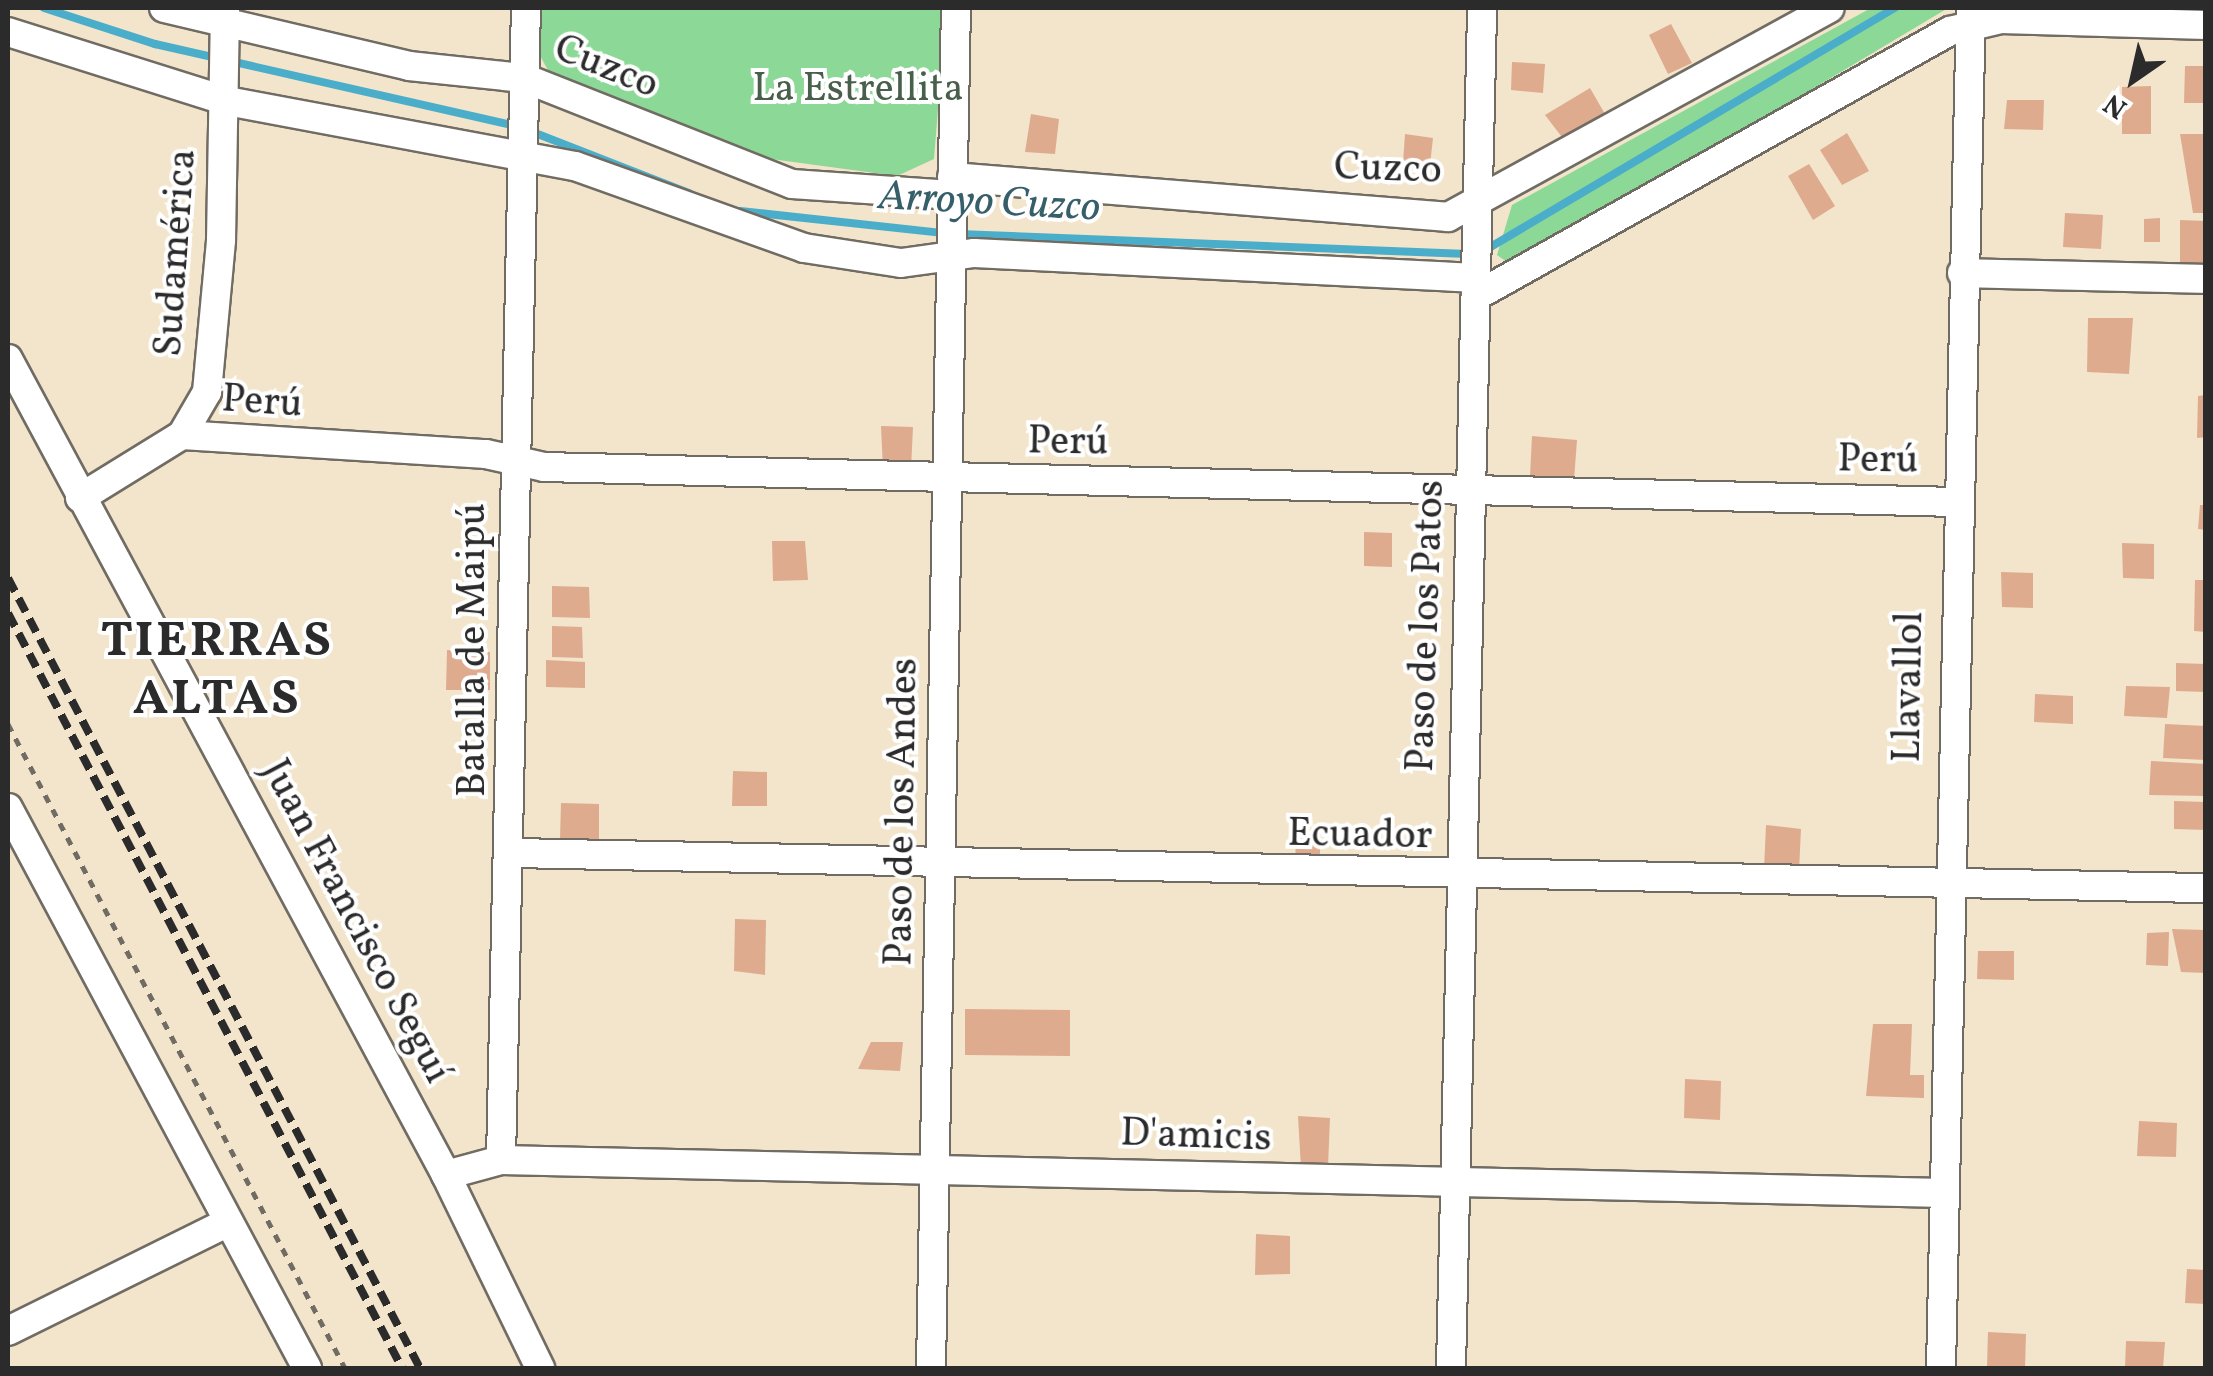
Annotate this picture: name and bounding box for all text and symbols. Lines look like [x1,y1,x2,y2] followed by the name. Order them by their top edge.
[547,26,665,110] street label: Cuzco
[2083,30,2183,130] north arrow
[752,66,964,114] park label: La Estrellita
[2097,83,2135,127] text: N
[1333,144,1443,196] street label: Cuzco
[146,148,208,358] street label: Sudamérica
[877,173,1101,235] water label: Arroyo Cuzco
[220,376,304,430] street label: Perú
[1027,418,1109,468] street label: Perú
[1837,436,1919,486] street label: Perú
[1398,479,1456,773] street label: Paso de los Patos
[450,503,498,797] street label: Batalla de Maipú
[1885,611,1935,763] street label: Llavallol
[101,612,333,730] district label: TIERRAS ALTAS
[876,658,930,966] street label: Paso de los Andes
[249,752,461,1092] street label: Juan Francisco Seguí
[1287,811,1433,861] street label: Ecuador
[1120,1110,1272,1164] street label: D'amicis

